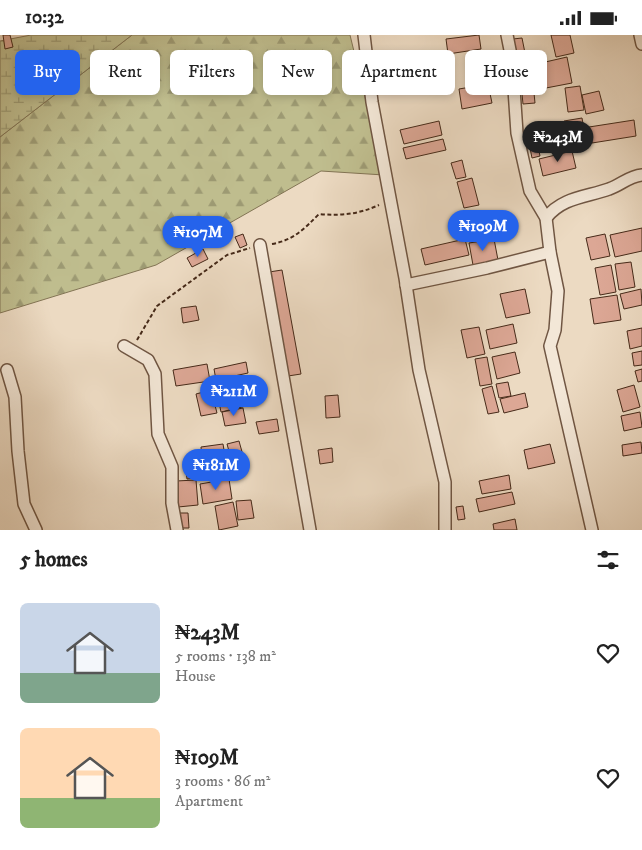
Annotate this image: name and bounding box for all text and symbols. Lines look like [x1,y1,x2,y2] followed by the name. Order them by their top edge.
[25,6,64,29] text: 10:32
[15,50,80,95] chip: Buy
[90,50,160,95] chip: Rent
[170,50,253,95] chip: Filters
[263,50,332,95] chip: New
[342,50,455,95] chip: Apartment
[465,50,547,95] chip: House
[523,121,593,163] pin: ₦243M
[533,127,583,147] text: ₦243M
[448,209,518,252] pin: ₦109M
[163,215,233,258] pin: ₦107M
[459,216,507,236] text: ₦109M
[173,222,223,242] text: ₦107M
[199,375,269,417] pin: ₦211M
[211,381,257,401] text: ₦211M
[181,449,251,491] pin: ₦181M
[193,455,239,475] text: ₦181M
[594,546,622,574] icon: filters
[20,547,88,573] text: 5 homes
[175,620,240,646] text: ₦243M
[60,623,120,683] icon: home
[594,639,622,667] icon: heart
[175,646,276,666] text: 5 rooms · 138 m²
[175,666,216,686] text: House
[175,745,239,771] text: ₦109M
[60,748,120,808] icon: home
[594,764,622,792] icon: heart
[175,771,270,791] text: 3 rooms · 86 m²
[175,791,243,811] text: Apartment

